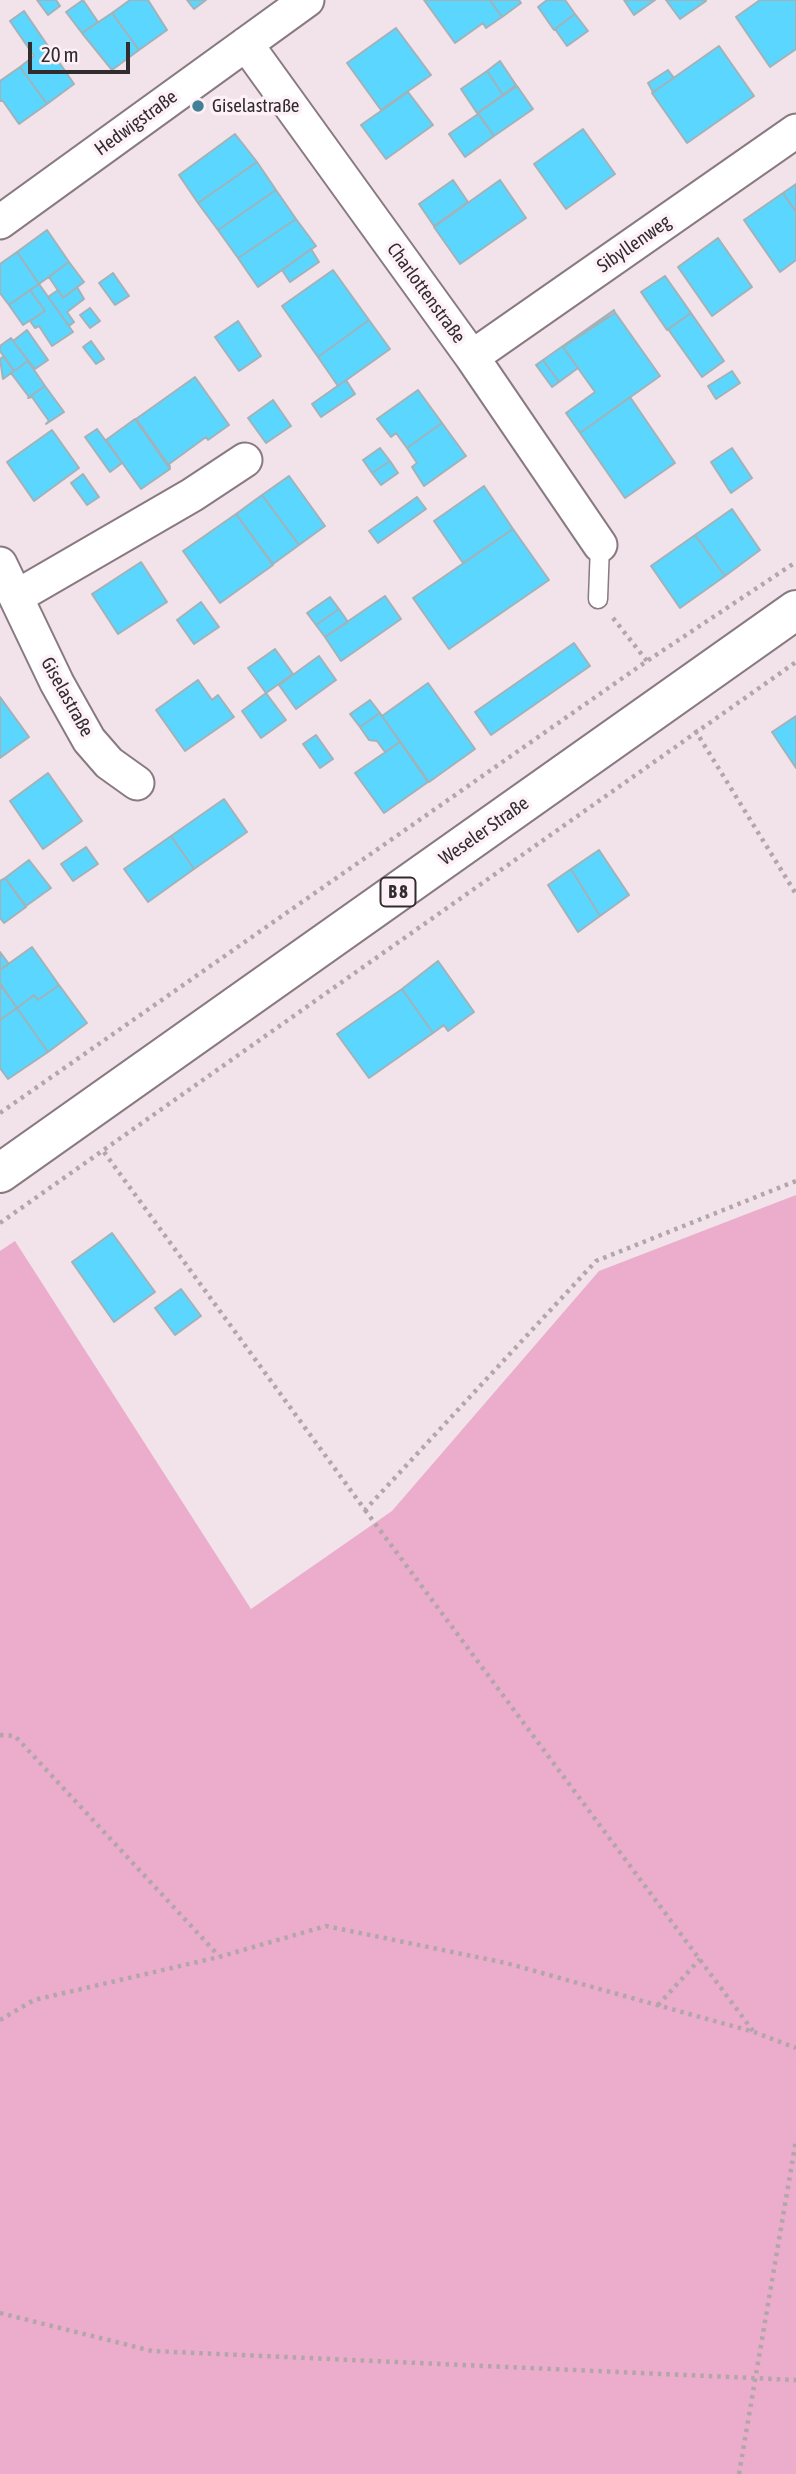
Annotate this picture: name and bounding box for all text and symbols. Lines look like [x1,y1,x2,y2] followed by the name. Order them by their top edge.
[32,28,133,72] scale bar
[41,42,79,66] text: 20 m
[90,85,182,161] street label: Hedwigstraße
[212,95,299,117] place label: Giselastraße
[190,98,206,114] marker: Giselastraße
[593,210,675,278] street label: Sibyllenweg
[382,238,470,348] street label: Charlottenstraße
[36,653,98,741] street label: Giselastraße
[435,792,533,870] street label: Weseler Straße
[380,878,416,906] road number: B 8

